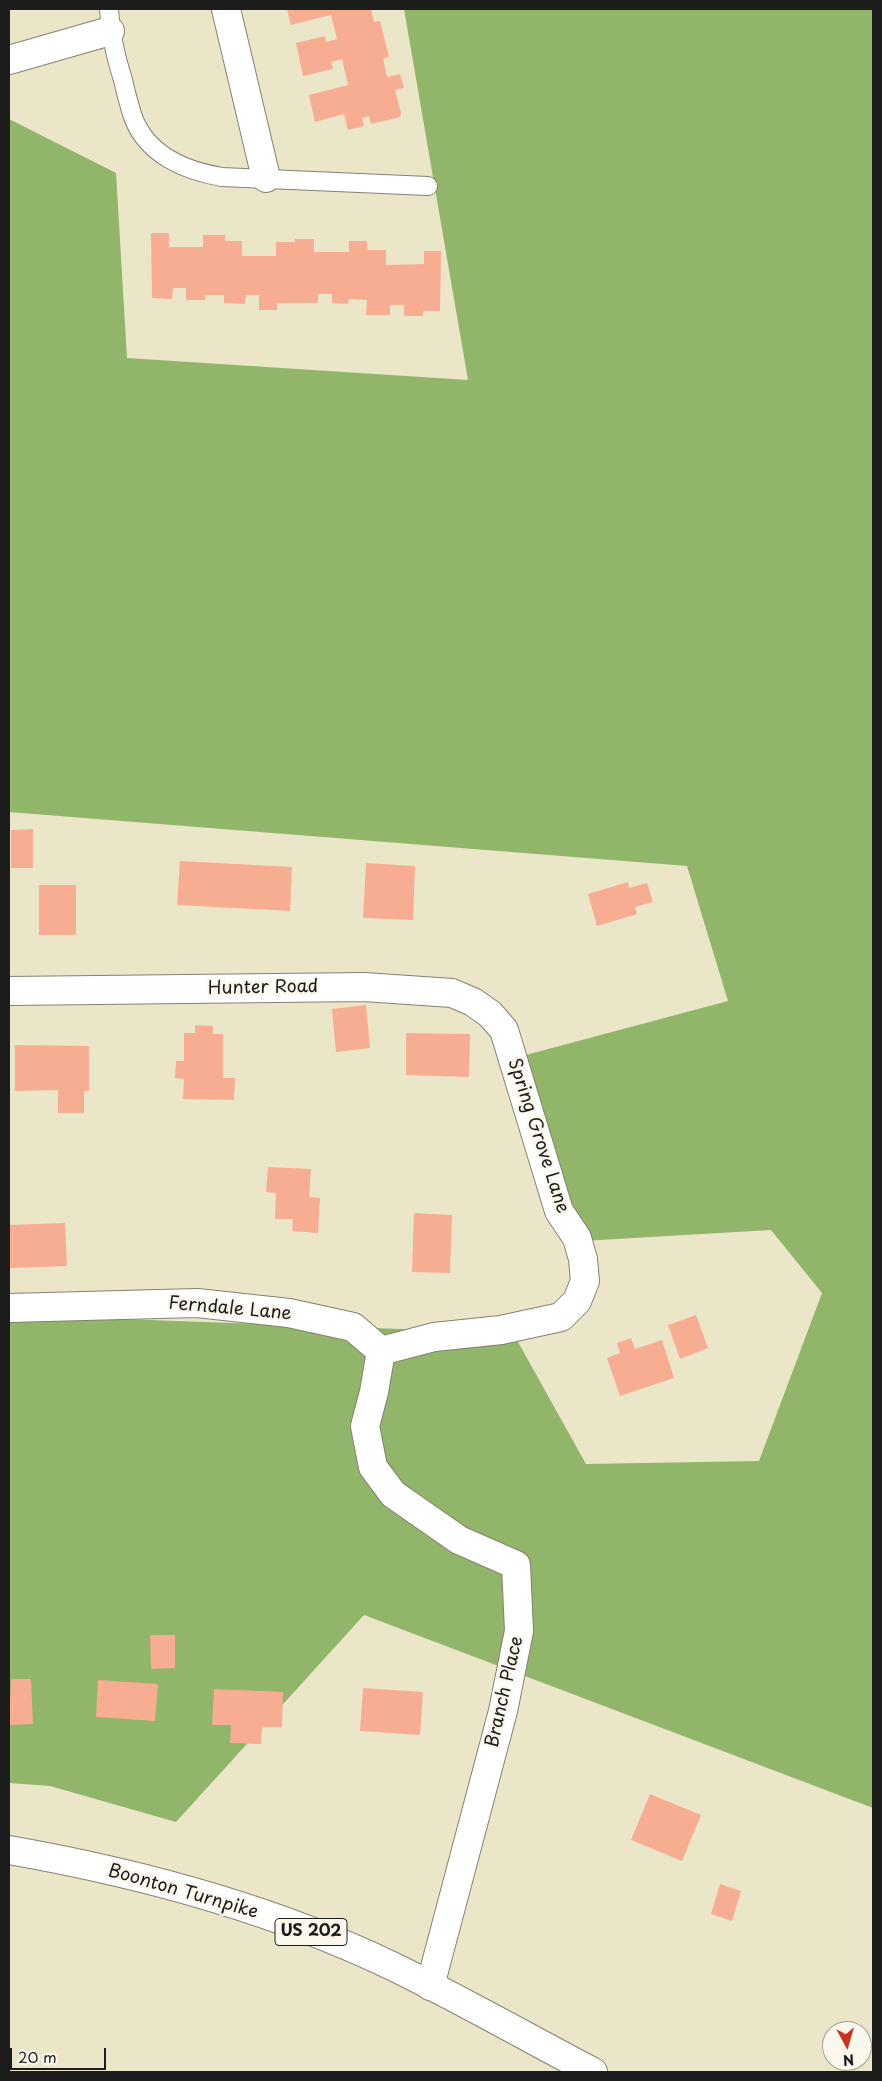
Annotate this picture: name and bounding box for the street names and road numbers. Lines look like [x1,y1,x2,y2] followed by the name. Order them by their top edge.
[208,976,318,1000] street label: Hunter Road
[503,1056,573,1216] street label: Spring Grove Lane
[168,1293,292,1325] street label: Ferndale Lane
[482,1634,528,1750] street label: Branch Place
[105,1860,261,1924] street label: Boonton Turnpike
[275,1918,347,1945] road number: US 202

